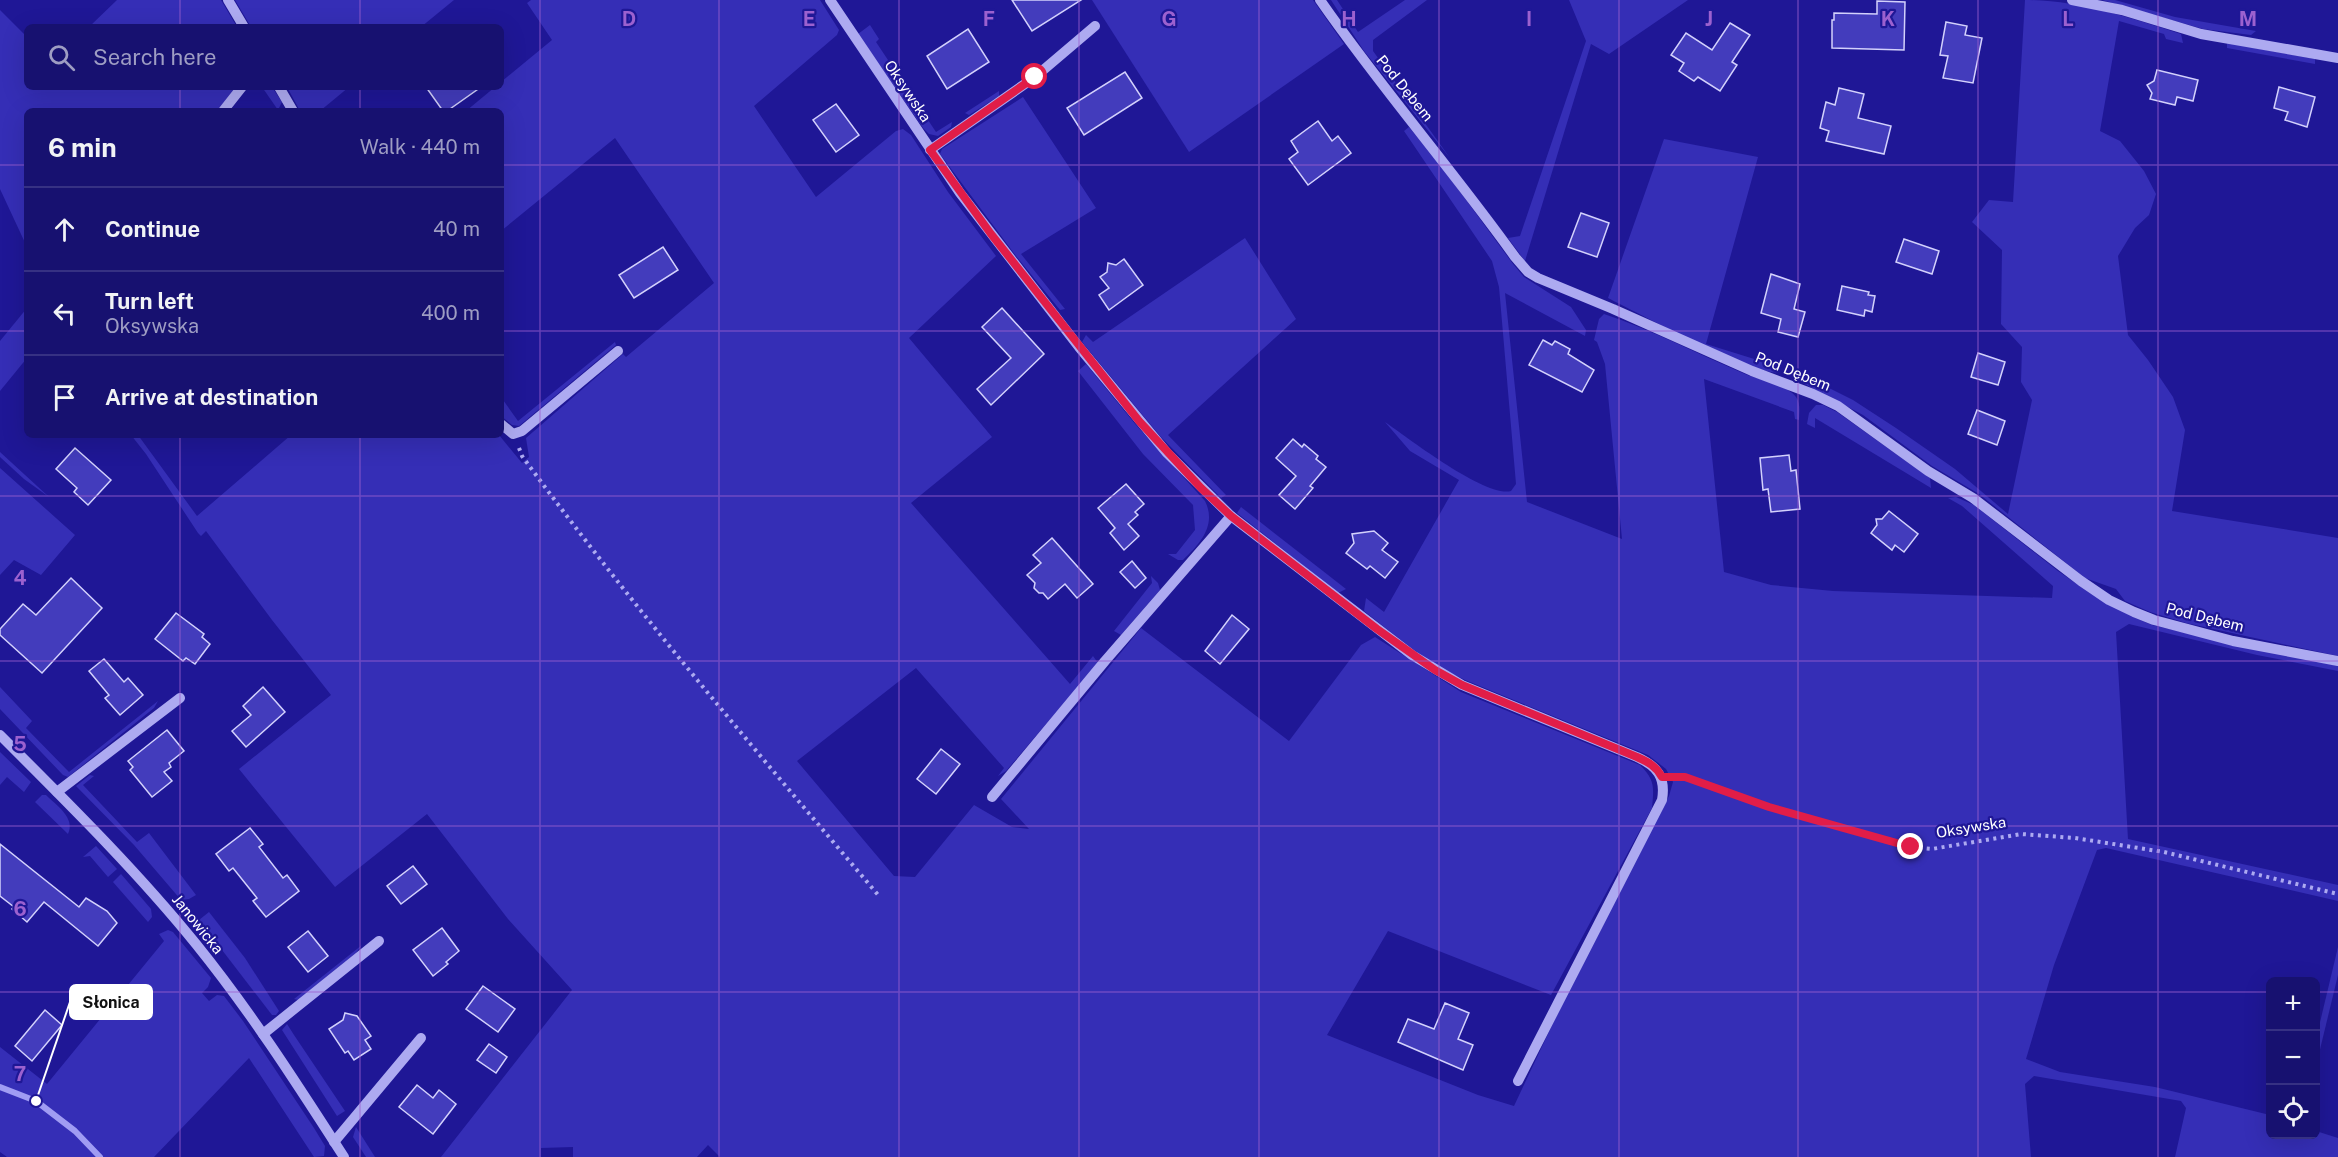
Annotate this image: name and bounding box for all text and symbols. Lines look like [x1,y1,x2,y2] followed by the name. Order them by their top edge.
[622,7,636,31] text: D
[803,7,815,31] text: E
[983,7,995,31] text: F
[1161,7,1177,31] text: G
[1341,7,1357,31] text: H
[1526,7,1532,31] text: I
[1705,7,1713,31] text: J
[1881,7,1895,31] text: K
[2062,7,2074,31] text: L
[2239,7,2257,31] text: M
[24,24,504,90] search box
[45,41,78,74] icon: search
[93,44,217,70] text: Search here
[1373,52,1437,124] street label: Pod Dębem
[881,57,935,125] street label: Oksywska
[1021,63,1047,89] route start
[48,132,117,163] text: 6 min
[360,135,480,159] text: Walk · 440 m
[48,213,81,246] icon: ahead
[105,216,200,242] text: Continue
[433,217,480,241] text: 40 m
[105,288,194,314] text: Turn left
[48,297,81,330] icon: left
[421,301,480,325] text: 400 m
[105,314,199,338] text: Oksywska
[1753,348,1833,394] street label: Pod Dębem
[48,381,81,414] icon: arrive
[105,384,318,410] text: Arrive at destination
[13,566,27,590] text: 4
[2164,599,2246,635] street label: Pod Dębem
[13,732,27,756] text: 5
[1935,813,2007,841] street label: Oksywska
[1897,833,1923,859] route end
[169,891,227,957] street label: Janowicka
[13,897,27,921] text: 6
[2266,977,2320,1139] map controls
[2266,977,2320,1031] button: +
[70,985,152,1019] callout: Słonica
[82,993,140,1012] text: Słonica
[2266,1031,2320,1085] button: −
[14,1062,26,1086] text: 7
[2266,1085,2320,1139] button: locate

